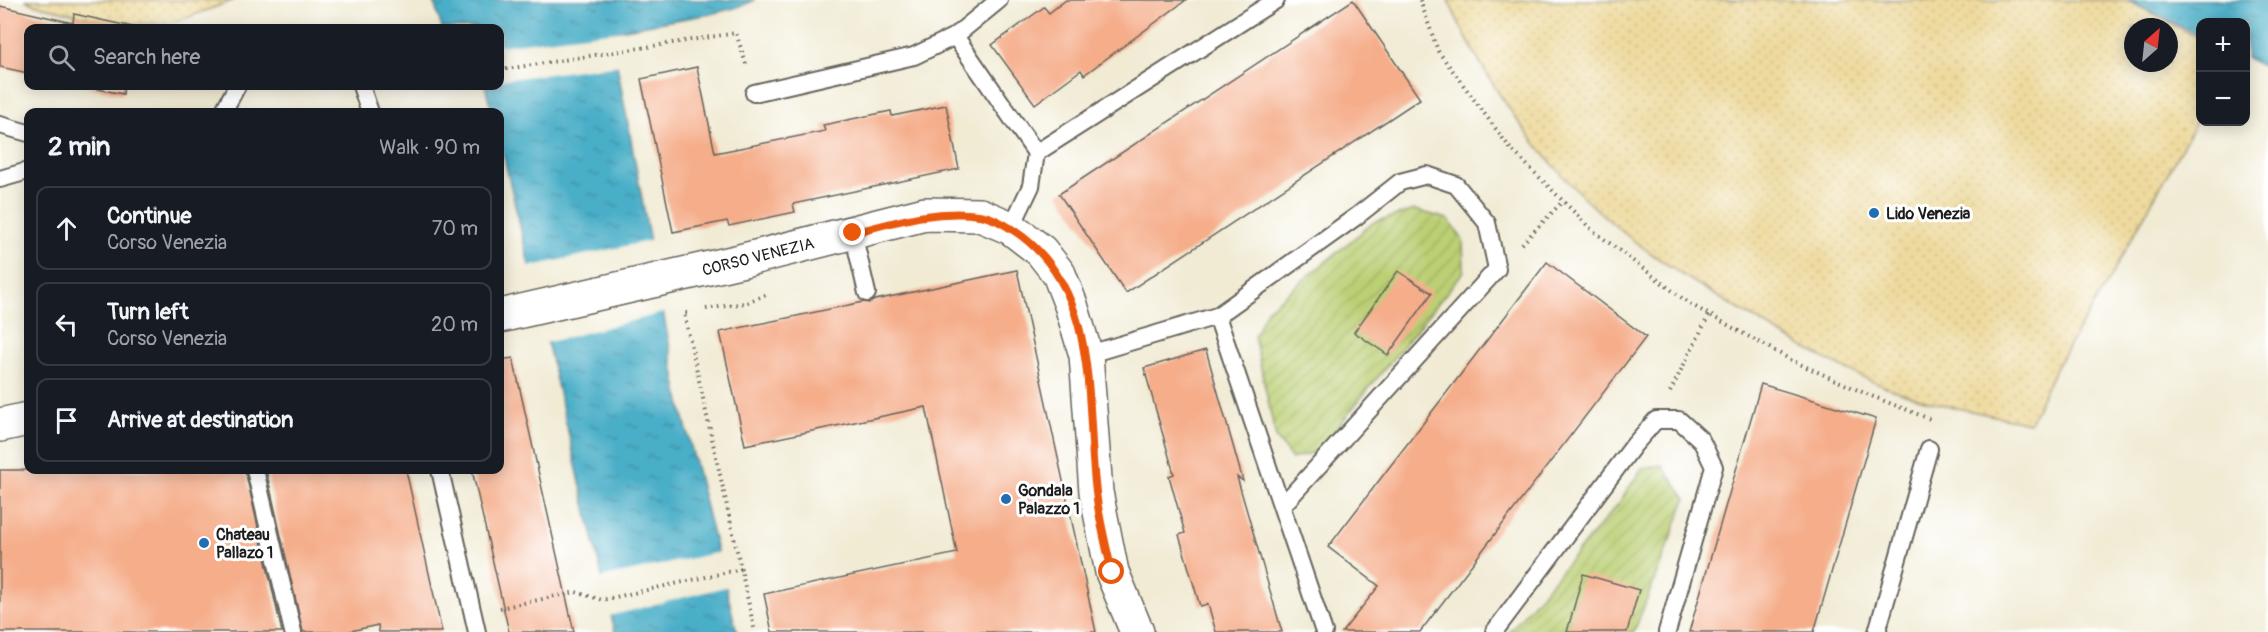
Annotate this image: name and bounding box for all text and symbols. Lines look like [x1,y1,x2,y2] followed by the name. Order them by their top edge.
[2124,18,2178,72] north arrow
[2196,18,2250,126] map controls
[2196,18,2250,72] button: +
[24,24,504,90] search box
[45,41,78,74] icon: search
[93,43,200,71] text: Search here
[2196,72,2250,126] button: −
[48,131,110,163] text: 2 min
[379,135,480,160] text: Walk · 90 m
[107,202,191,230] text: Continue
[1886,204,1971,224] place label: Lido Venezia
[1867,206,1881,220] marker: Lido Venezia
[50,212,83,245] icon: ahead
[432,216,478,241] text: 70 m
[839,219,865,245] route end
[107,230,227,255] text: Corso Venezia
[700,233,816,281] street label: CORSO VENEZIA
[107,298,189,326] text: Turn left
[50,308,83,341] icon: left
[431,312,478,337] text: 20 m
[107,326,227,351] text: Corso Venezia
[50,404,83,437] icon: arrive
[107,406,293,434] text: Arrive at destination
[1018,481,1080,519] place label: Gondala Palazzo 1
[999,492,1013,506] marker: Gondala Palazzo 1
[216,525,273,563] place label: Chateau Pallazo 1
[197,536,211,550] marker: Chateau Pallazo 1
[1098,558,1124,584] route start

